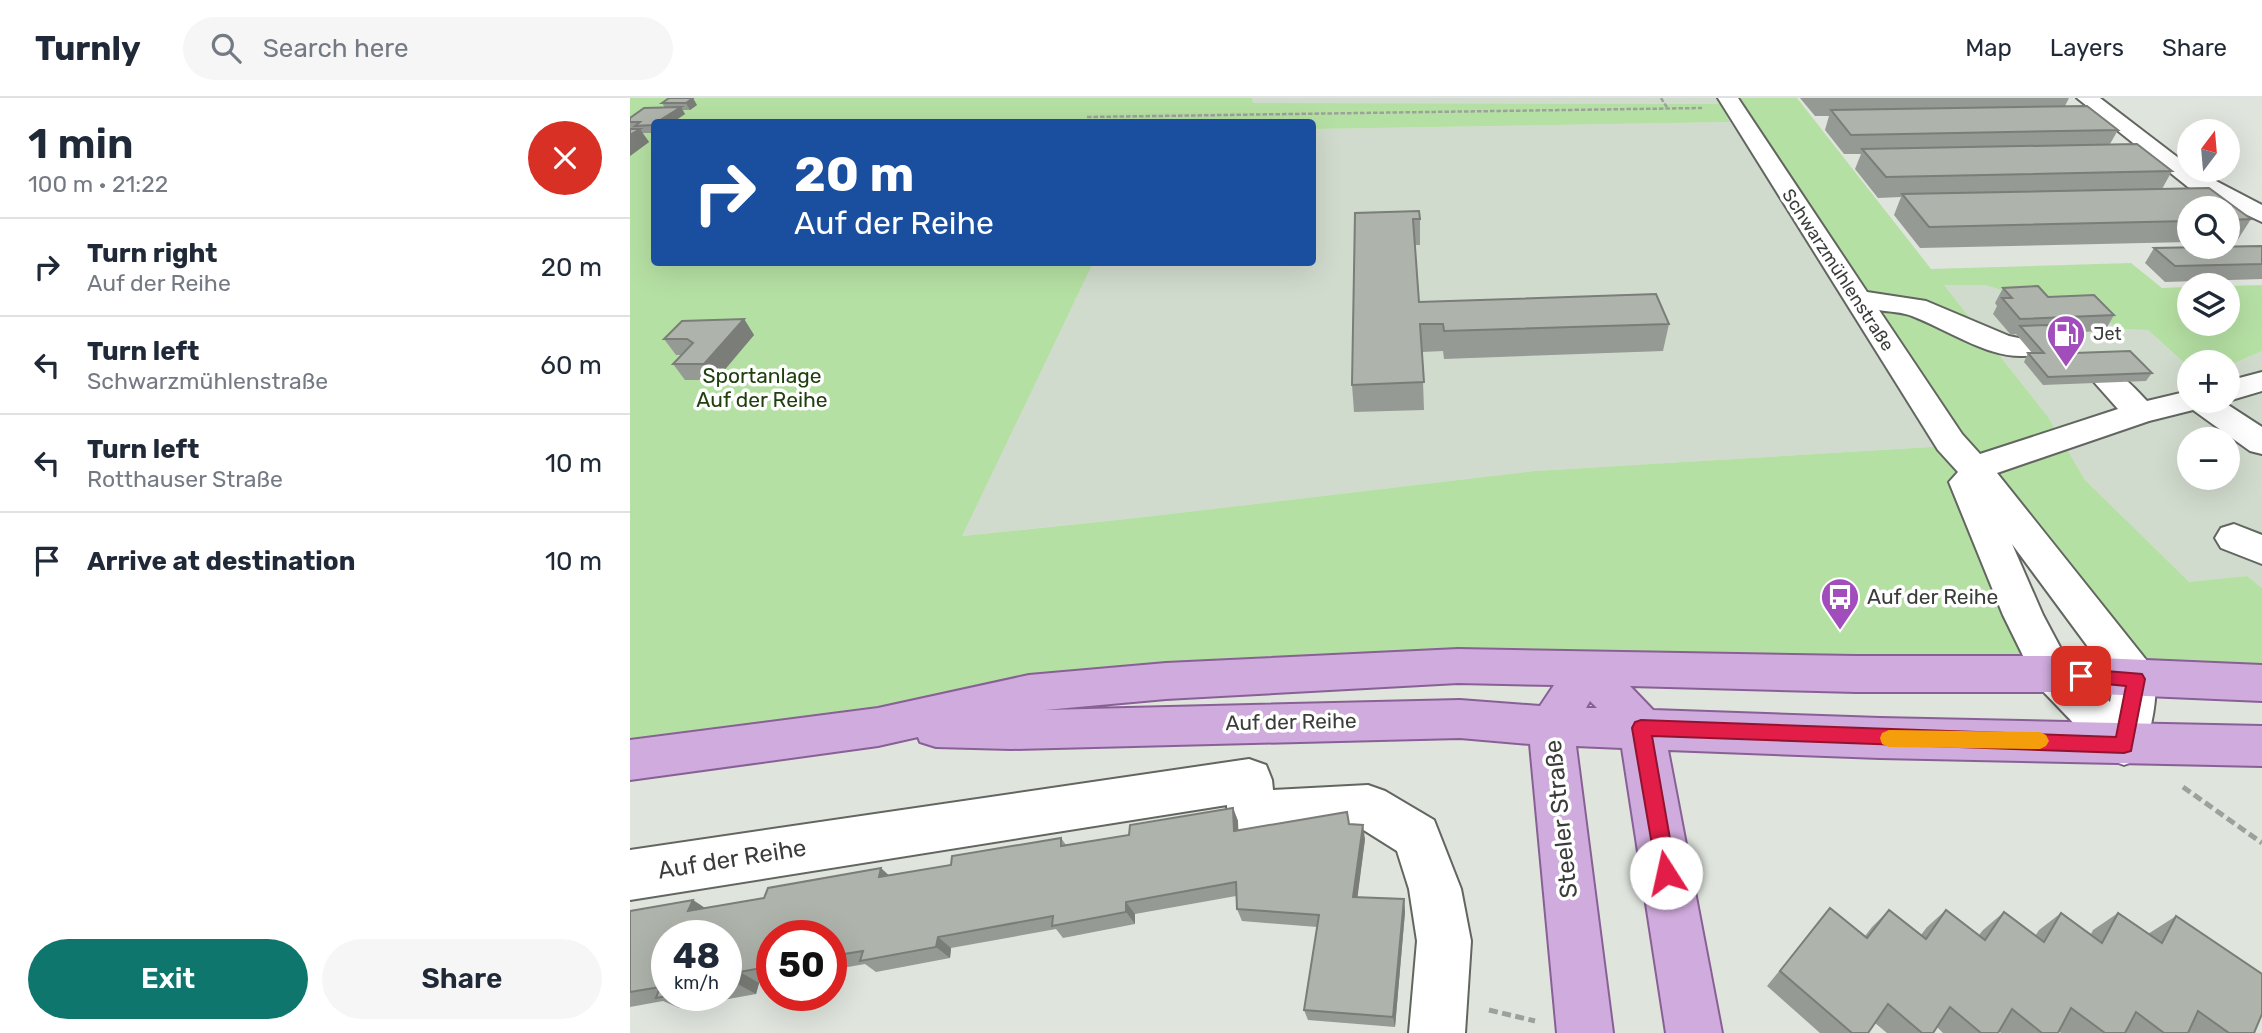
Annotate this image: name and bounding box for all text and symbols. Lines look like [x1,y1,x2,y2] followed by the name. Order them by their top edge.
[183,17,673,80] search box
[35,29,141,68] text: Turnly
[207,29,245,67] icon: search
[263,33,409,64] text: Search here
[1965,34,2012,62] text: Map
[2050,34,2124,62] text: Layers
[2162,34,2227,62] text: Share
[28,119,134,169] text: 1 min
[2177,119,2240,182] north arrow
[2177,119,2240,490] map controls
[528,121,602,195] button: close
[794,145,915,203] text: 20 m
[679,147,770,238] icon: right
[28,170,168,198] text: 100 m · 21:22
[1777,185,1899,355] street label: Schwarzmühlenstraße
[2177,196,2240,259] button: search
[794,204,994,242] text: Auf der Reihe
[87,238,217,269] text: Turn right
[28,248,66,286] icon: right
[541,252,602,283] text: 20 m
[87,269,231,297] text: Auf der Reihe
[2177,273,2240,336] button: layers
[2045,313,2087,368] fuel station icon: Jet
[2093,323,2121,345] place label: Jet
[87,336,199,367] text: Turn left
[28,346,66,384] icon: left
[540,350,602,381] text: 60 m
[2177,350,2240,413] button: +
[696,363,828,412] park label: Sportanlage Auf der Reihe
[87,367,328,395] text: Schwarzmühlenstraße
[2177,427,2240,490] button: −
[87,434,199,465] text: Turn left
[28,444,66,482] icon: left
[545,448,602,479] text: 10 m
[87,465,283,493] text: Rotthauser Straße
[28,542,66,580] icon: arrive
[87,546,355,577] text: Arrive at destination
[545,546,602,577] text: 10 m
[1819,576,1861,631] bus stop icon: Auf der Reihe
[1867,584,1998,609] place label: Auf der Reihe
[2051,646,2111,706] pin
[2062,657,2100,695] icon: arrive
[1225,708,1357,735] street label: Auf der Reihe
[1539,738,1583,900] street label: Steeler Straße
[656,833,808,885] street label: Auf der Reihe
[1629,836,1703,910] position arrow
[756,920,847,1011] speed limit sign: 50
[673,935,720,977] text: 48
[28,939,308,1019] button: Exit
[322,939,602,1019] button: Share
[674,972,719,994] text: km/h

